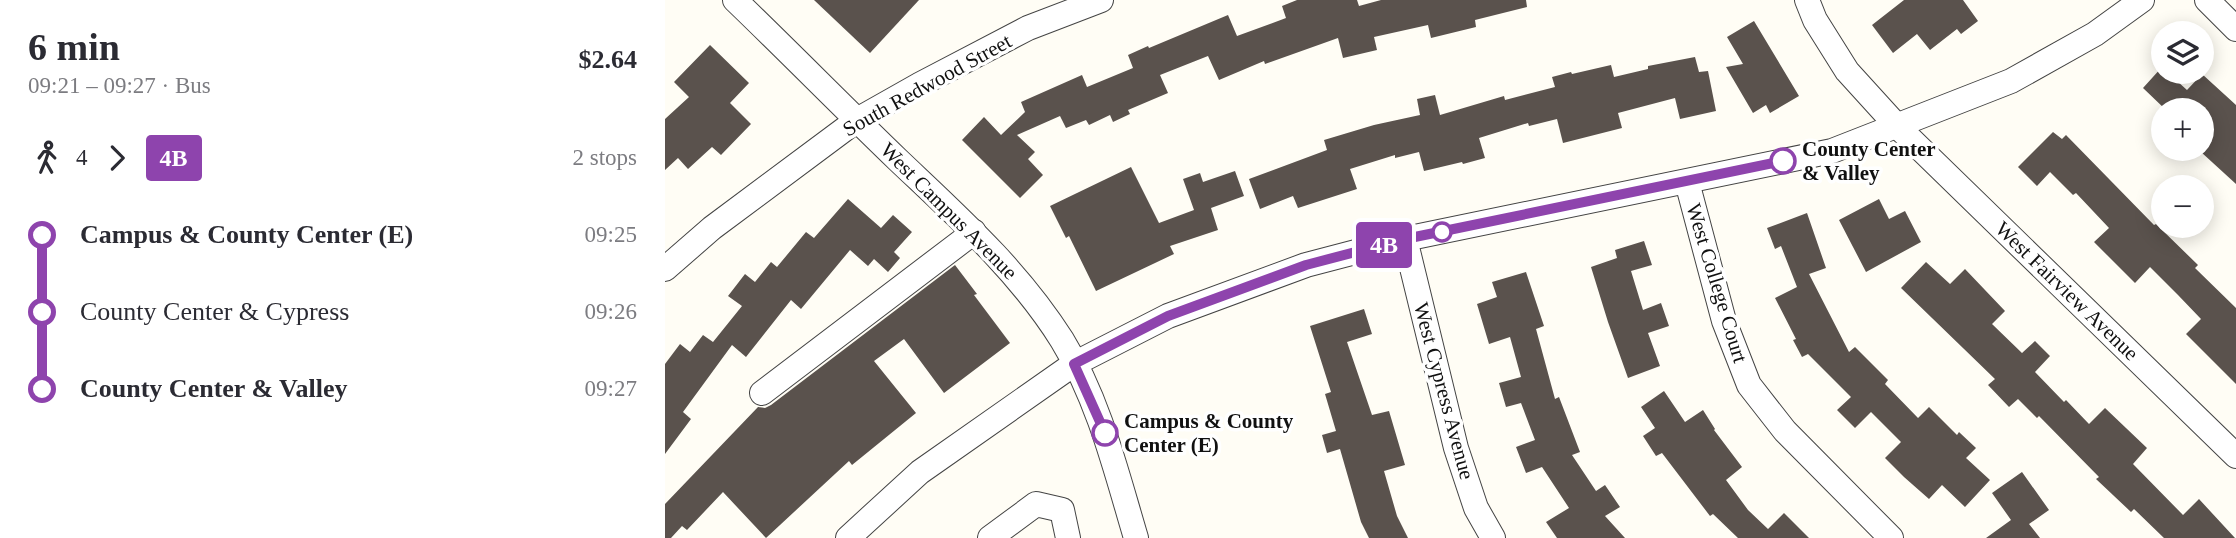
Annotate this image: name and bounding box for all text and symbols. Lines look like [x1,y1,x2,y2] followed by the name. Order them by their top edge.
[2151,21,2214,238] map controls
[2151,21,2214,84] button: layers
[28,26,120,68] text: 6 min
[839,29,1016,141] street label: South Redwood Street
[579,45,637,74] text: $2.64
[28,73,211,98] text: 09:21 – 09:27 · Bus
[2151,98,2214,161] button: +
[1802,137,1936,185] place label: County Center & Valley
[876,138,1022,284] street label: West Campus Avenue
[28,139,66,177] icon: walk
[98,139,136,177] icon: forward
[76,145,88,170] text: 4
[160,145,188,171] text: 4B
[572,145,637,170] text: 2 stops
[1770,148,1796,174] marker: County Center & Valley
[2151,175,2214,238] button: −
[1681,201,1753,366] street label: West College Court
[1991,217,2143,365] street label: West Fairview Avenue
[80,220,413,249] text: Campus & County Center (E)
[585,222,637,247] text: 09:25
[1353,222,1415,268] line badge: 4B
[1432,222,1452,242] unlabelled marker
[1370,232,1398,258] text: 4B
[80,297,349,326] text: County Center & Cypress
[585,299,637,324] text: 09:26
[1409,300,1479,482] street label: West Cypress Avenue
[80,374,347,403] text: County Center & Valley
[585,376,637,401] text: 09:27
[1124,409,1294,457] place label: Campus & County Center (E)
[1092,420,1118,446] marker: Campus & County Center (E)

